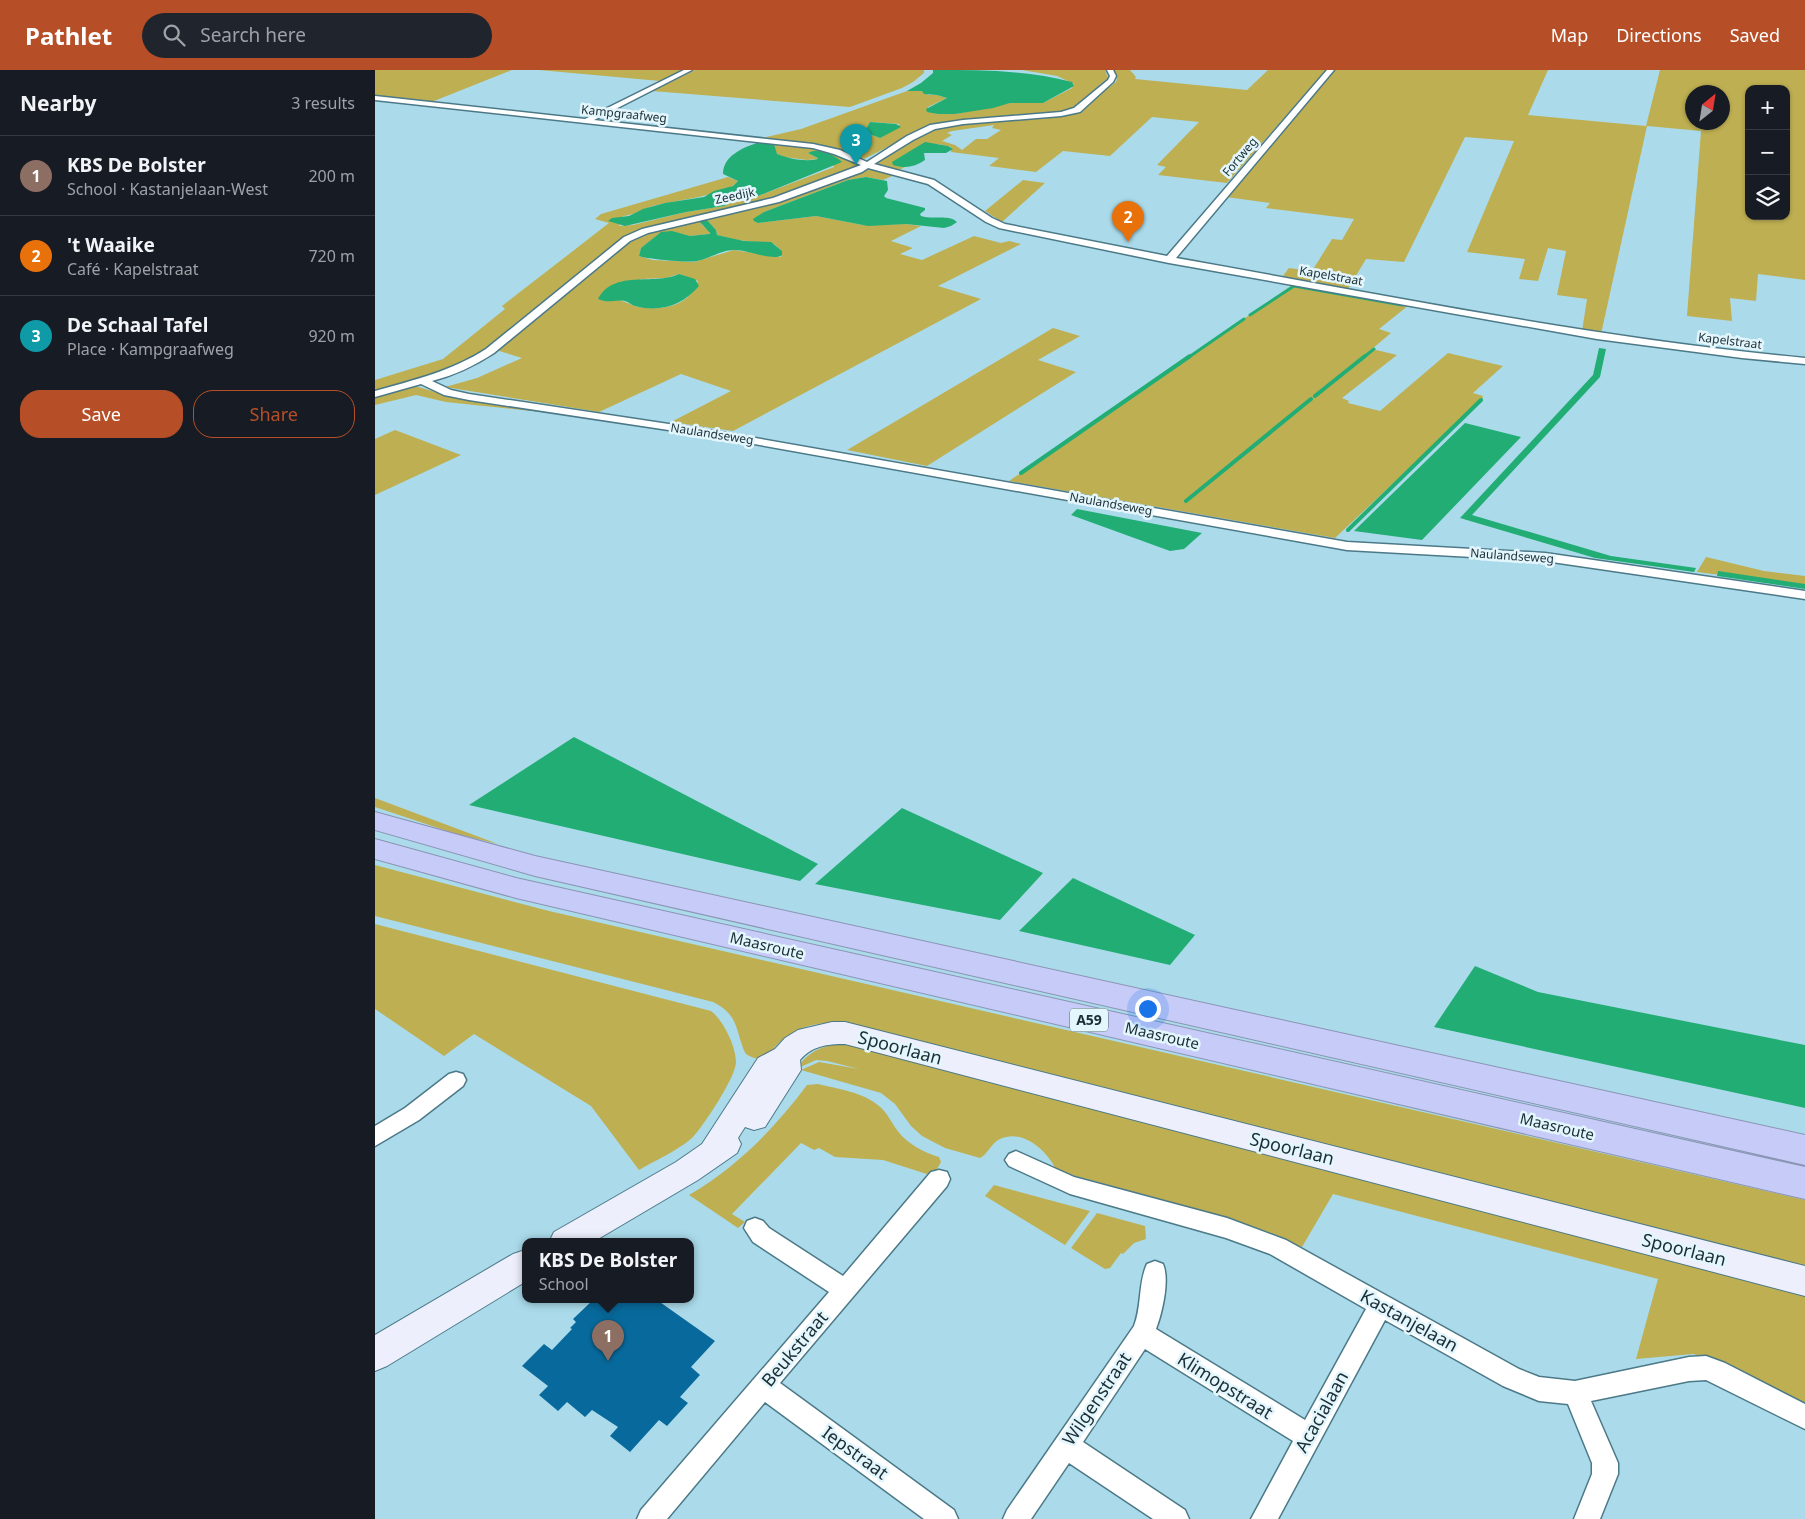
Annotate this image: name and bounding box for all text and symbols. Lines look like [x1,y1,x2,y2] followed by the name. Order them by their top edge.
[142,13,492,58] search box
[25,19,112,52] text: Pathlet
[160,21,188,49] icon: search
[200,22,306,48] text: Search here
[1551,23,1588,47] text: Map
[1616,23,1702,47] text: Directions
[1730,23,1780,47] text: Saved
[1685,85,1730,130] north arrow
[1745,85,1790,220] map controls
[1745,85,1790,130] button: +
[20,89,96,117] text: Nearby
[291,92,355,114] text: 3 results
[580,101,668,126] street label: Kampgraafweg
[840,124,872,165] pin: 3
[1745,130,1790,175] button: −
[1218,133,1261,180] street label: Fortweg
[67,152,206,178] text: KBS De Bolster
[31,165,41,187] text: 1
[308,165,355,187] text: 200 m
[1745,175,1790,220] button: layers
[67,178,268,200] text: School · Kastanjelaan-West
[713,183,757,208] street label: Zeedijk
[1112,201,1144,242] pin: 2
[67,232,155,258] text: 't Waaike
[31,245,41,267] text: 2
[308,245,355,267] text: 720 m
[67,258,199,280] text: Café · Kapelstraat
[1298,262,1365,290] street label: Kapelstraat
[67,312,208,338] text: De Schaal Tafel
[31,325,41,347] text: 3
[308,325,355,347] text: 920 m
[1697,328,1764,353] street label: Kapelstraat
[67,338,234,360] text: Place · Kampgraafweg
[20,390,183,438] button: Save
[193,390,355,438] button: Share
[669,419,755,448] street label: Naulandseweg
[1068,488,1154,519] street label: Naulandseweg
[1470,544,1554,567] street label: Naulandseweg
[728,927,806,963] street label: Maasroute
[1135,996,1161,1022] your location
[1070,1008,1108,1032] road number: A59
[1123,1017,1201,1053] street label: Maasroute
[856,1024,945,1070] street label: Spoorlaan
[1518,1108,1596,1144] street label: Maasroute
[1248,1126,1337,1170] street label: Spoorlaan
[1640,1227,1729,1271] street label: Spoorlaan
[522,1238,694,1303] popup
[539,1247,677,1273] text: KBS De Bolster
[539,1273,589,1295] text: School
[1356,1283,1463,1357] street label: Kastanjelaan
[756,1305,833,1391] street label: Beukstraat
[592,1320,624,1361] pin: 1
[1173,1346,1278,1424] street label: Klimopstraat
[1056,1347,1136,1450] street label: Wilgenstraat
[1289,1367,1353,1457] street label: Acacialaan
[818,1420,894,1485] street label: Iepstraat

